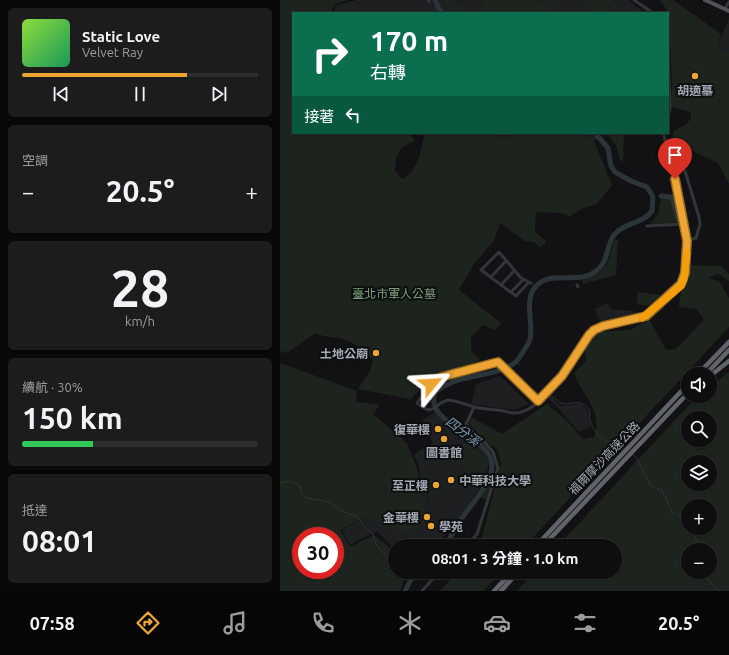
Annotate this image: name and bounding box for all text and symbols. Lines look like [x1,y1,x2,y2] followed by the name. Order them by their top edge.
[370,25,448,56] text: 170 m
[82,28,160,45] text: Static Love
[304,28,356,80] icon: right
[82,45,143,59] text: Velvet Ray
[370,62,406,82] text: 右轉
[690,71,700,81] marker: 胡適墓
[50,83,72,105] icon: previous
[129,83,151,105] icon: pause
[208,83,230,105] icon: next
[677,84,713,97] place label: 胡適墓
[342,104,364,126] icon: left
[304,108,334,125] text: 接著
[658,138,692,179] pin
[664,144,686,166] icon: arrive
[22,153,48,167] text: 空調
[106,174,174,208] text: 20.5°
[22,179,34,204] text: −
[246,179,258,204] text: +
[111,259,169,317] text: 28
[352,287,436,300] park label: 臺北市軍人公墓
[125,314,155,328] text: km/h
[320,347,368,360] place label: 土地公廟
[371,348,381,358] marker: 土地公廟
[410,363,452,405] position arrow
[681,367,717,579] map controls
[681,367,717,403] button: sound
[22,380,83,394] text: 續航 · 30%
[22,401,123,435] text: 150 km
[681,411,717,447] button: search
[443,414,484,450] water label: 四分溪
[566,419,642,497] street label: 福爾摩沙高速公路
[394,423,430,436] place label: 復華樓
[433,424,443,434] marker: 復華樓
[439,434,449,444] marker: 圖書館
[426,446,462,459] place label: 圖書館
[681,455,717,491] button: layers
[459,474,531,487] place label: 中華科技大學
[446,475,456,485] marker: 中華科技大學
[392,479,428,492] place label: 至正樓
[431,480,441,490] marker: 至正樓
[681,499,717,535] button: +
[22,503,48,517] text: 抵達
[383,511,419,524] place label: 金華樓
[422,512,432,522] marker: 金華樓
[439,520,463,533] place label: 學苑
[426,521,436,531] marker: 學苑
[22,524,97,558] text: 08:01
[292,527,344,579] speed limit sign: 30
[681,543,717,579] button: −
[432,550,578,567] text: 08:01 · 3 分鐘 · 1.0 km
[134,609,162,637] icon: directions
[221,609,249,637] icon: music
[309,609,337,637] icon: phone
[396,609,424,637] icon: climate
[483,609,511,637] icon: car
[571,609,599,637] icon: filters
[30,613,75,633] text: 07:58
[658,613,699,633] text: 20.5°

